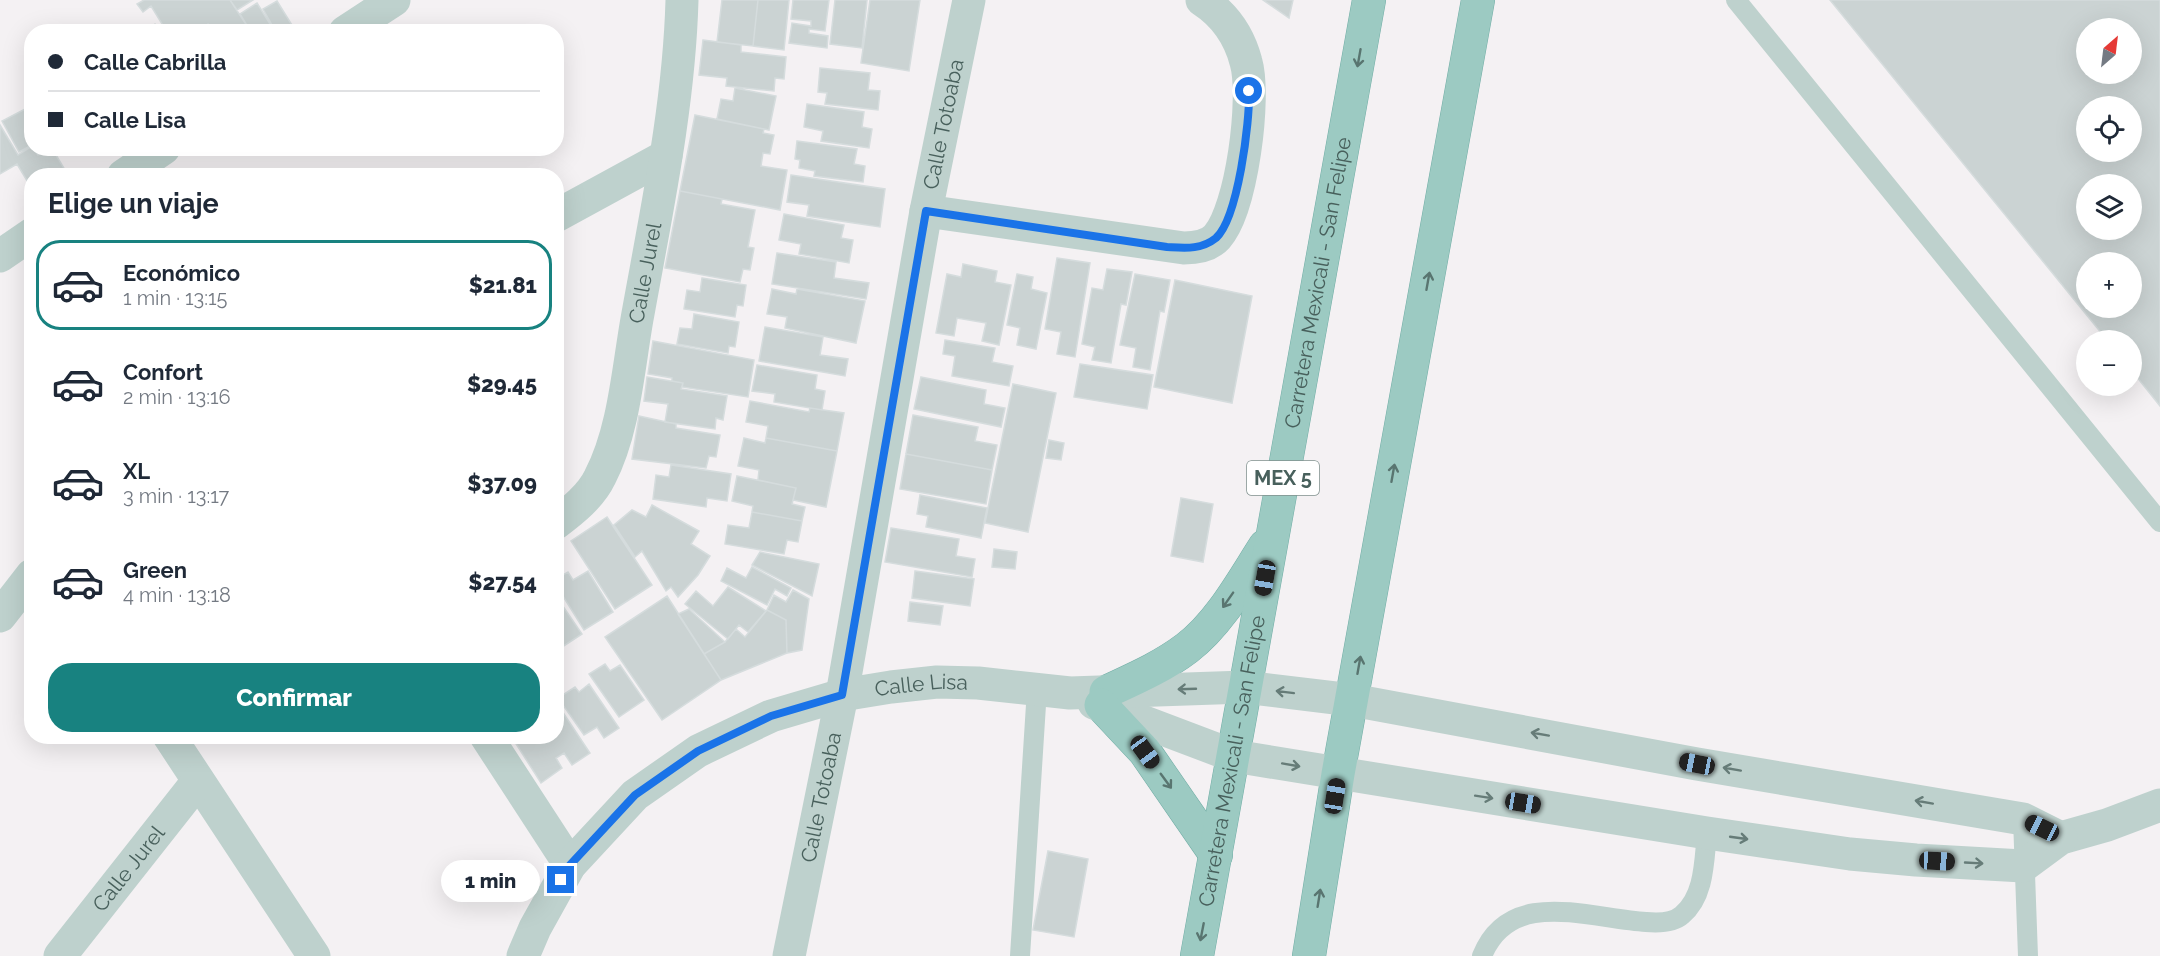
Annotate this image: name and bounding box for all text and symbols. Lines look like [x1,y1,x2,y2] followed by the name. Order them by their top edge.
[2076,18,2142,84] north arrow
[2076,18,2142,396] map controls
[1353,47,1364,67] one-way arrow
[84,49,227,75] text: Calle Cabrilla
[918,57,969,192] street label: Calle Totoaba
[1235,77,1262,104] route start
[2076,96,2142,162] button: locate
[84,107,186,133] text: Calle Lisa
[1279,135,1356,430] street label: Carretera Mexicali - San Felipe
[2076,174,2142,240] button: layers
[48,188,219,219] text: Elige un viaje
[623,220,667,325] street label: Calle Jurel
[2076,252,2142,318] button: +
[51,258,105,312] icon: car
[123,260,240,286] text: Económico
[1422,271,1433,291] one-way arrow
[469,272,537,298] text: $21.81
[123,286,228,310] text: 1 min · 13:15
[2076,330,2142,396] button: −
[51,357,105,411] icon: car
[123,359,203,385] text: Confort
[467,371,537,397] text: $29.45
[123,385,231,409] text: 2 min · 13:16
[51,456,105,510] icon: car
[123,458,150,484] text: XL
[1247,461,1319,495] road number: MEX 5
[1388,463,1399,483] one-way arrow
[467,470,537,496] text: $37.09
[123,484,229,508] text: 3 min · 13:17
[51,555,105,609] icon: car
[123,557,187,583] text: Green
[1253,559,1277,597] car
[468,569,537,595] text: $27.54
[123,583,231,607] text: 4 min · 13:18
[1222,592,1234,608] one-way arrow
[1193,613,1270,909] street label: Carretera Mexicali - San Felipe
[1353,655,1364,675] one-way arrow
[48,663,540,732] button: Confirmar
[873,669,968,701] street label: Calle Lisa
[1177,683,1197,695] one-way arrow
[1276,686,1296,697] one-way arrow
[1530,729,1550,740] one-way arrow
[795,730,846,865] street label: Calle Totoaba
[1127,732,1163,772] car
[1678,752,1716,776] car
[1281,760,1301,771] one-way arrow
[1722,764,1742,775] one-way arrow
[1160,772,1173,788] one-way arrow
[1323,777,1347,815] car
[1504,791,1542,815] car
[1473,792,1493,803] one-way arrow
[1915,796,1934,807] one-way arrow
[2022,812,2062,844] car
[87,821,170,916] street label: Calle Jurel
[1728,832,1748,843] one-way arrow
[1919,851,1955,871] car
[1964,858,1983,869] one-way arrow
[441,859,540,901] callout: 1 min
[547,866,574,893] route end
[465,869,516,893] text: 1 min
[1313,889,1324,909] one-way arrow
[1196,921,1207,941] one-way arrow

